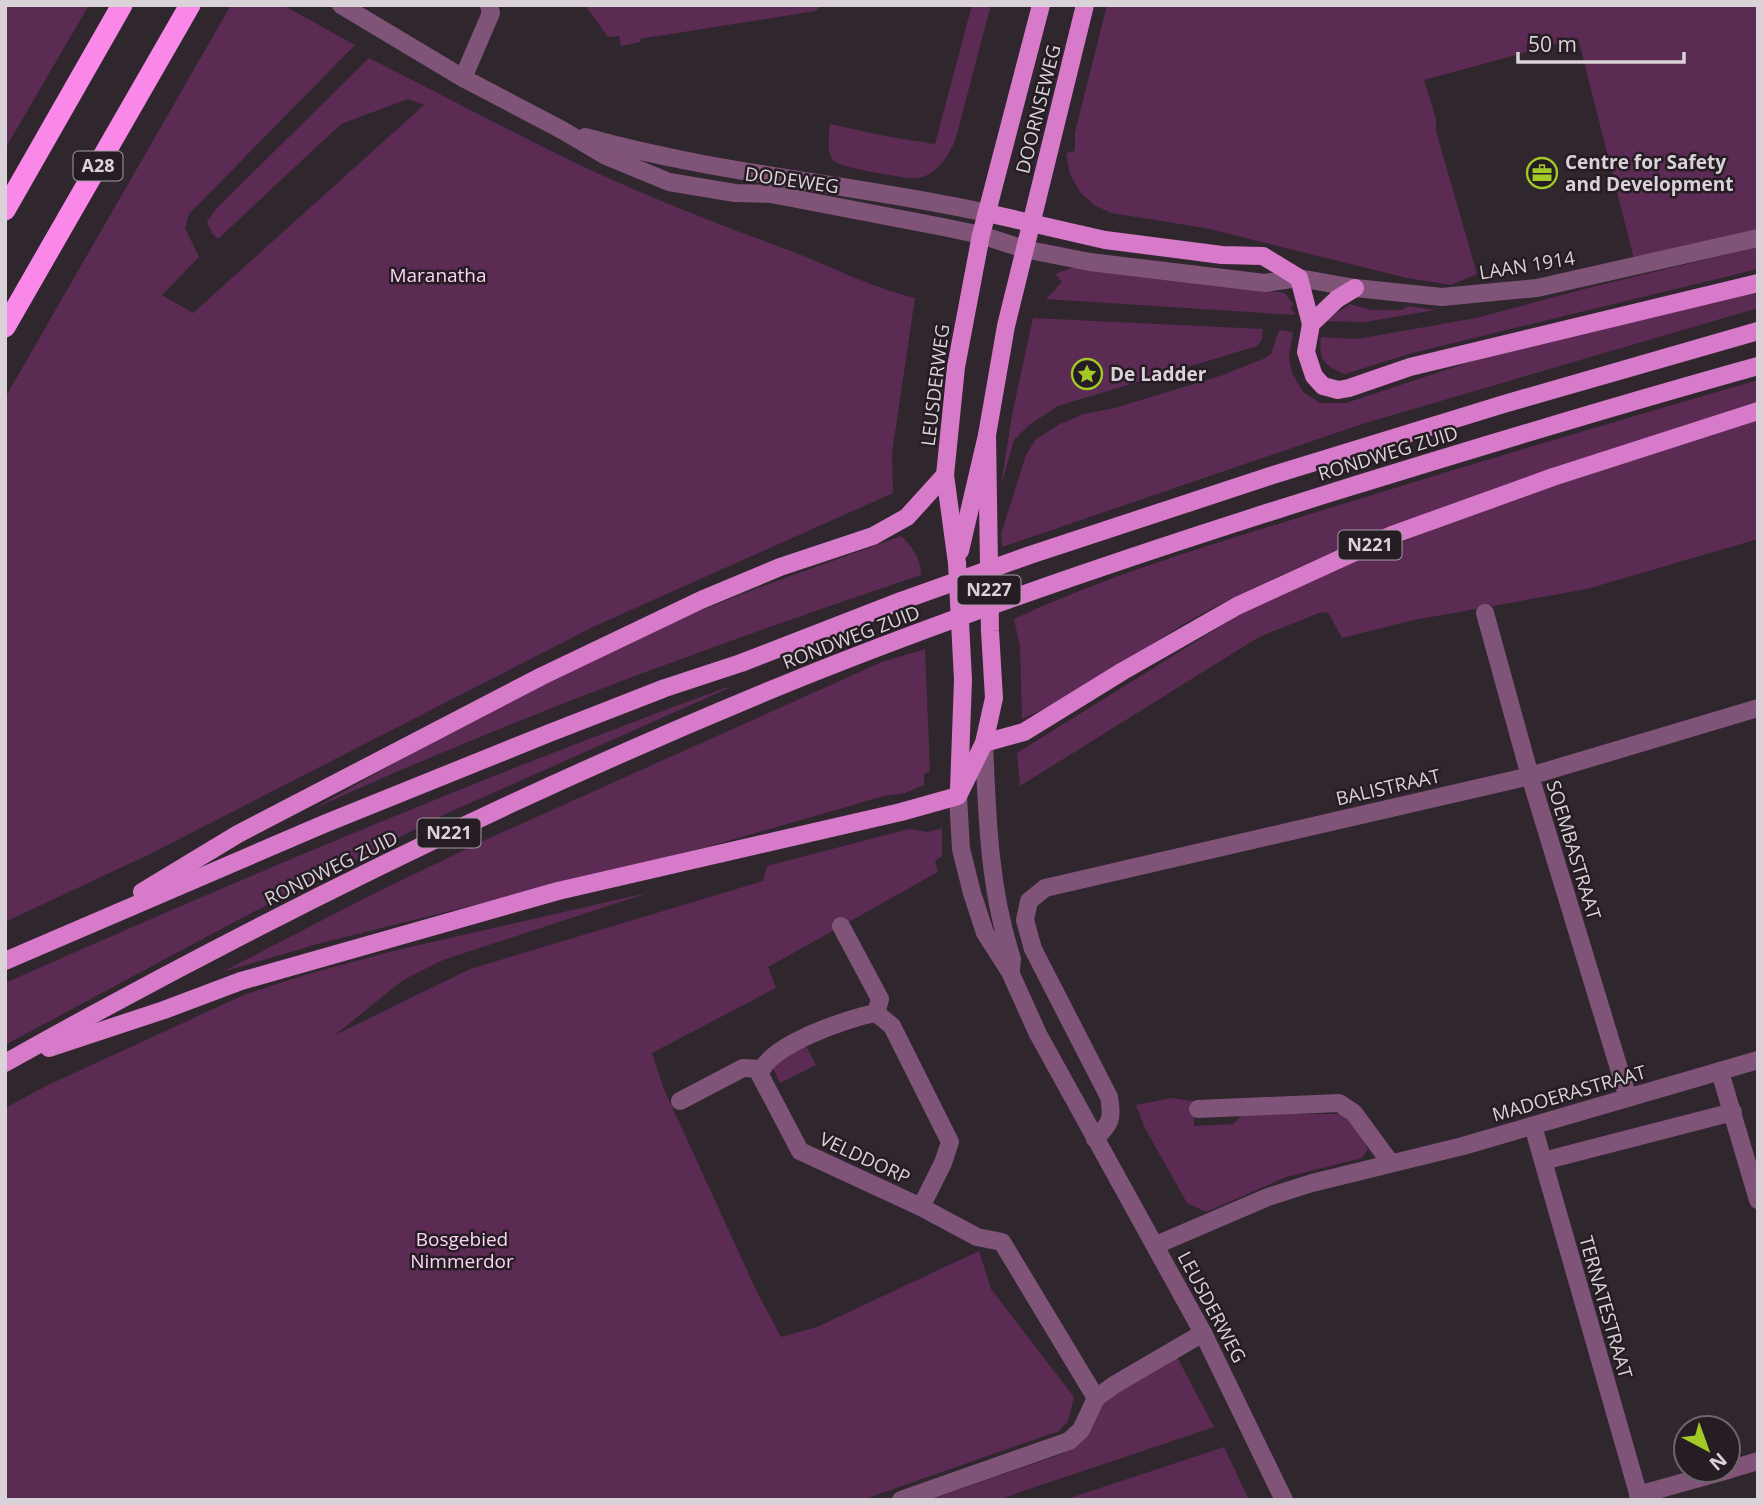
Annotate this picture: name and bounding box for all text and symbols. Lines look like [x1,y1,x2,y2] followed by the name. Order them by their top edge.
[1518,21,1684,65] scale bar
[1528,30,1577,58] text: 50 m
[1009,42,1067,176] street label: DOORNSEWEG
[1565,149,1733,197] place label: Centre for Safety and Development
[74,152,122,181] road number: A28
[1525,156,1559,190] office icon: Centre for Safety and Development
[743,161,841,199] street label: DODEWEG
[1477,245,1577,285] street label: LAAN 1914
[389,262,487,288] park label: Maranatha
[915,323,955,447] street label: LEUSDERWEG
[1070,357,1104,391] place icon: De Ladder
[1110,361,1207,387] place label: De Ladder
[1315,419,1461,487] street label: RONDWEG ZUID
[1338,530,1402,560] road number: N221
[958,576,1020,604] road number: N227
[779,599,923,675] street label: RONDWEG ZUID
[1333,762,1443,812] street label: BALISTRAAT
[1540,777,1608,923] street label: SOEMBASTRAAT
[418,818,480,848] road number: N221
[260,824,402,912] street label: RONDWEG ZUID
[1489,1058,1650,1127] street label: MADOERASTRAAT
[815,1126,915,1190] street label: VELDDORP
[410,1226,514,1274] park label: Bosgebied Nimmerdor
[1573,1233,1639,1382] street label: TERNATESTRAAT
[1172,1247,1252,1367] street label: LEUSDERWEG
[1672,1414,1742,1484] north arrow
[1704,1447,1733,1477] text: N

